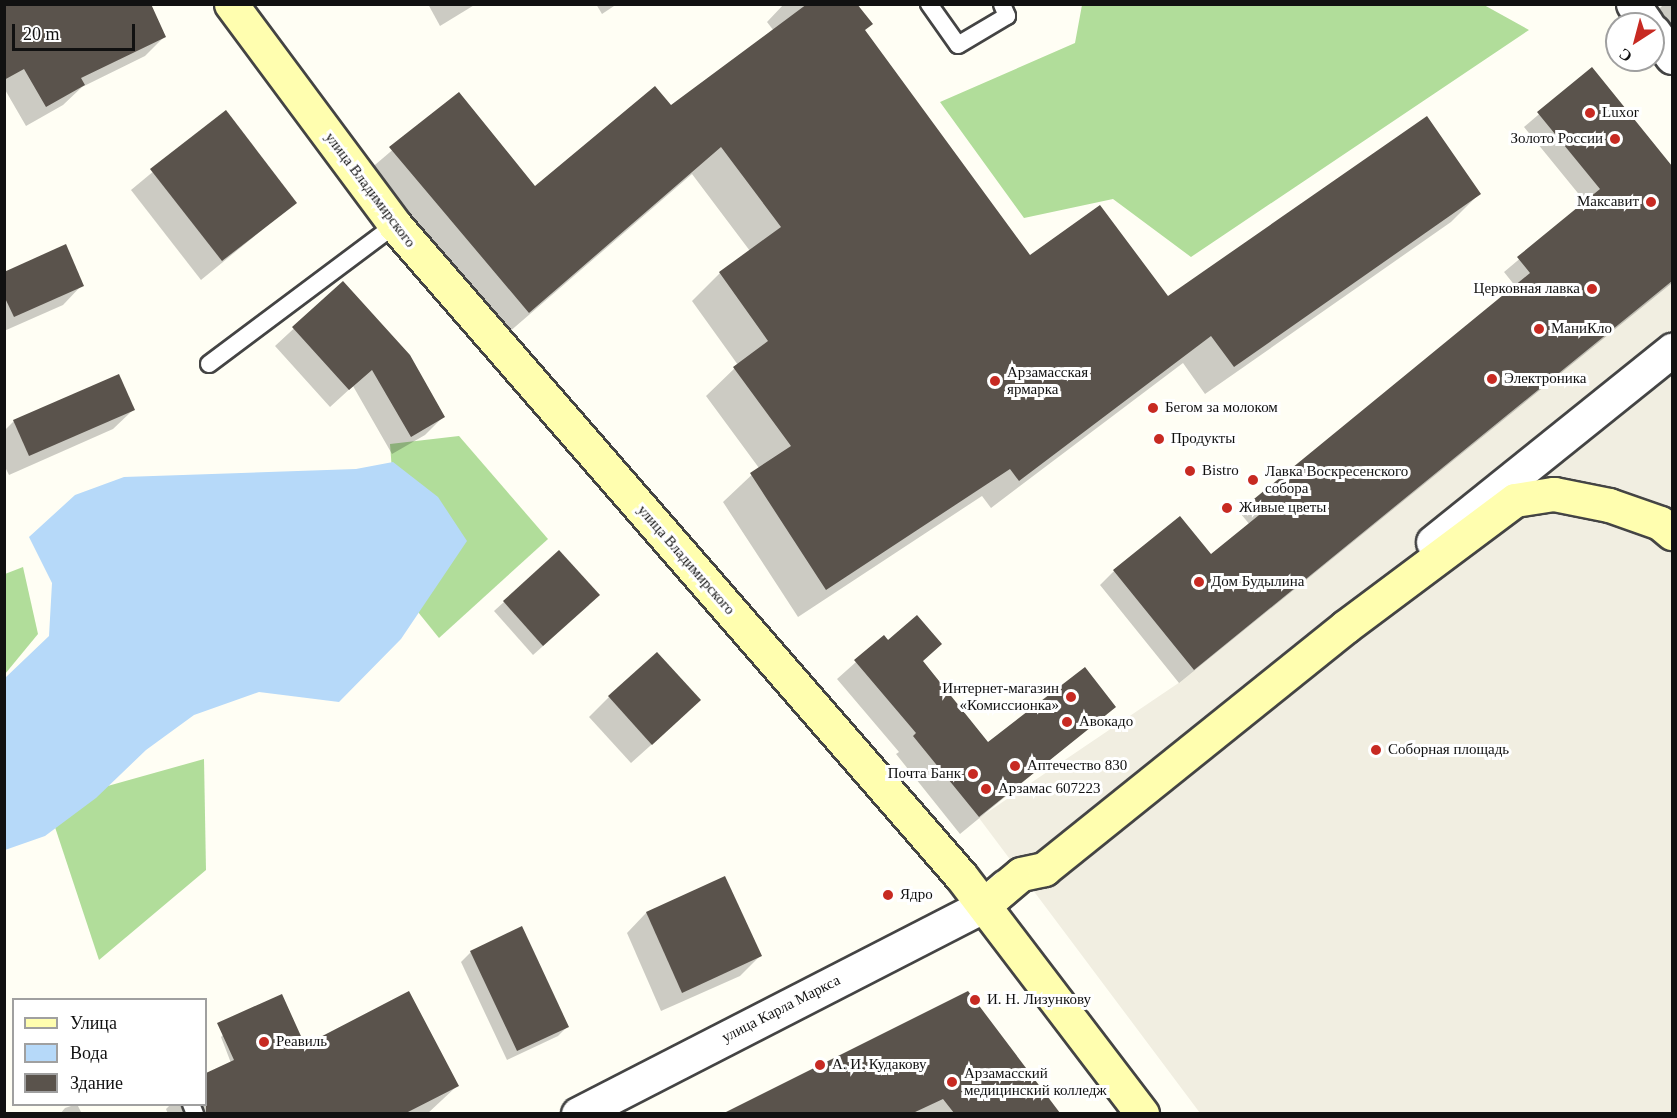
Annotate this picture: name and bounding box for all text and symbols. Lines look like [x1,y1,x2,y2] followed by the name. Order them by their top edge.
[15,12,138,50] scale bar
[1605,12,1665,72] north arrow
[23,24,60,44] text: 20 m
[1616,45,1635,66] text: С
[1602,104,1639,122] place label: Luxor
[1583,106,1597,120] marker: Luxor
[321,129,419,251] street label: улица Владимирского
[1511,130,1603,148] place label: Золото России
[1608,132,1622,146] marker: Золото России
[1577,193,1639,211] place label: Максавит
[1644,195,1658,209] marker: Максавит
[1474,280,1580,298] place label: Церковная лавка
[1585,282,1599,296] marker: Церковная лавка
[1551,320,1612,338] place label: МаниКло
[1532,322,1546,336] marker: МаниКло
[1007,363,1088,398] place label: Арзамасская ярмарка
[1504,370,1586,388] place label: Электроника
[1485,372,1499,386] marker: Электроника
[988,374,1002,388] marker: Арзамасская ярмарка
[1165,399,1278,417] place label: Бегом за молоком
[1146,401,1160,415] marker: Бегом за молоком
[1171,430,1235,448] place label: Продукты
[1152,432,1166,446] marker: Продукты
[1202,462,1239,480] place label: Bistro
[1265,462,1408,497] place label: Лавка Воскресенского собора
[1183,464,1197,478] marker: Bistro
[1246,473,1260,487] marker: Лавка Воскресенского собора
[1239,499,1326,517] place label: Живые цветы
[633,501,739,619] street label: улица Владимирского
[1220,501,1234,515] marker: Живые цветы
[1211,573,1304,591] place label: Дом Будылина
[1192,575,1206,589] marker: Дом Будылина
[942,679,1059,714] place label: Интернет-магазин «Комиссионка»
[1064,690,1078,704] marker: Интернет-магазин «Комиссионка»
[1079,713,1133,731] place label: Авокадо
[1060,715,1074,729] marker: Авокадо
[1388,741,1509,759] place label: Соборная площадь
[1369,743,1383,757] marker: Соборная площадь
[1027,757,1127,775] place label: Аптечество 830
[1008,759,1022,773] marker: Аптечество 830
[888,765,961,783] place label: Почта Банк
[966,767,980,781] marker: Почта Банк
[998,780,1101,798] place label: Арзамас 607223
[979,782,993,796] marker: Арзамас 607223
[900,886,933,904] place label: Ядро
[881,888,895,902] marker: Ядро
[719,971,843,1047] street label: улица Карла Маркса
[987,991,1091,1009] place label: И. Н. Лизункову
[968,993,982,1007] marker: И. Н. Лизункову
[12,998,207,1106] legend
[70,1013,117,1033] text: Улица
[276,1033,327,1051] place label: Реавиль
[257,1035,271,1049] marker: Реавиль
[70,1043,108,1063] text: Вода
[832,1056,926,1074] place label: А. И. Кудакову
[813,1058,827,1072] marker: А. И. Кудакову
[964,1064,1107,1099] place label: Арзамасский медицинский колледж
[70,1073,123,1093] text: Здание
[945,1075,959,1089] marker: Арзамасский медицинский колледж

